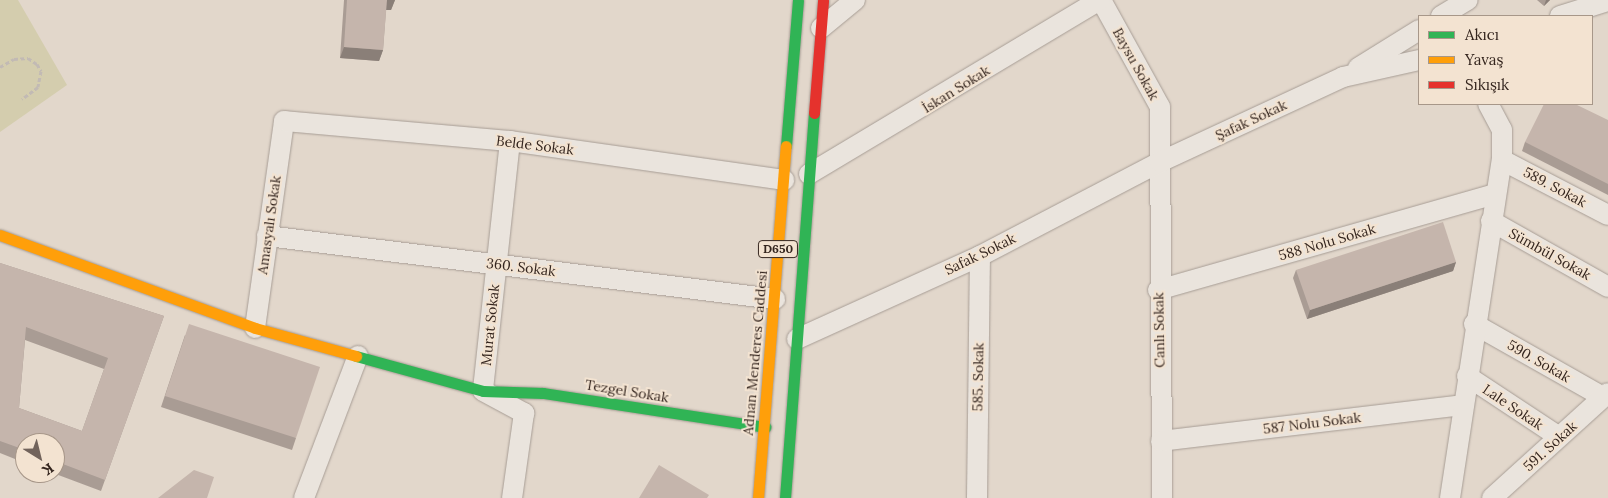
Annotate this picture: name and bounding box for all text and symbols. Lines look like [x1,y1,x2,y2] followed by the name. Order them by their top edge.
[1418,15,1593,105] legend
[1109,25,1163,103] street label: Baysu Sokak
[1465,25,1499,44] text: Akıcı
[1465,50,1503,69] text: Yavaş
[919,62,993,116] street label: İskan Sokak
[1465,75,1509,94] text: Sıkışık
[1213,96,1289,144] street label: Şafak Sokak
[495,132,575,158] street label: Belde Sokak
[1521,163,1589,211] street label: 589. Sokak
[254,175,284,275] street label: Amasyalı Sokak
[1277,220,1377,264] street label: 588 Nolu Sokak
[1506,225,1594,283] street label: Sümbül Sokak
[942,230,1018,278] street label: Safak Sokak
[757,240,799,258] road number: D650
[485,254,557,280] street label: 360. Sokak
[739,270,771,436] street label: Adnan Menderes Caddesi
[477,283,503,367] street label: Murat Sokak
[1150,292,1168,368] street label: Canlı Sokak
[1505,336,1573,386] street label: 590. Sokak
[969,343,987,411] street label: 585. Sokak
[584,376,670,406] street label: Tezgel Sokak
[1480,381,1546,433] street label: Lale Sokak
[1262,409,1362,437] street label: 587 Nolu Sokak
[1520,418,1580,474] street label: 591. Sokak
[15,433,65,483] north arrow
[39,459,58,480] text: K

